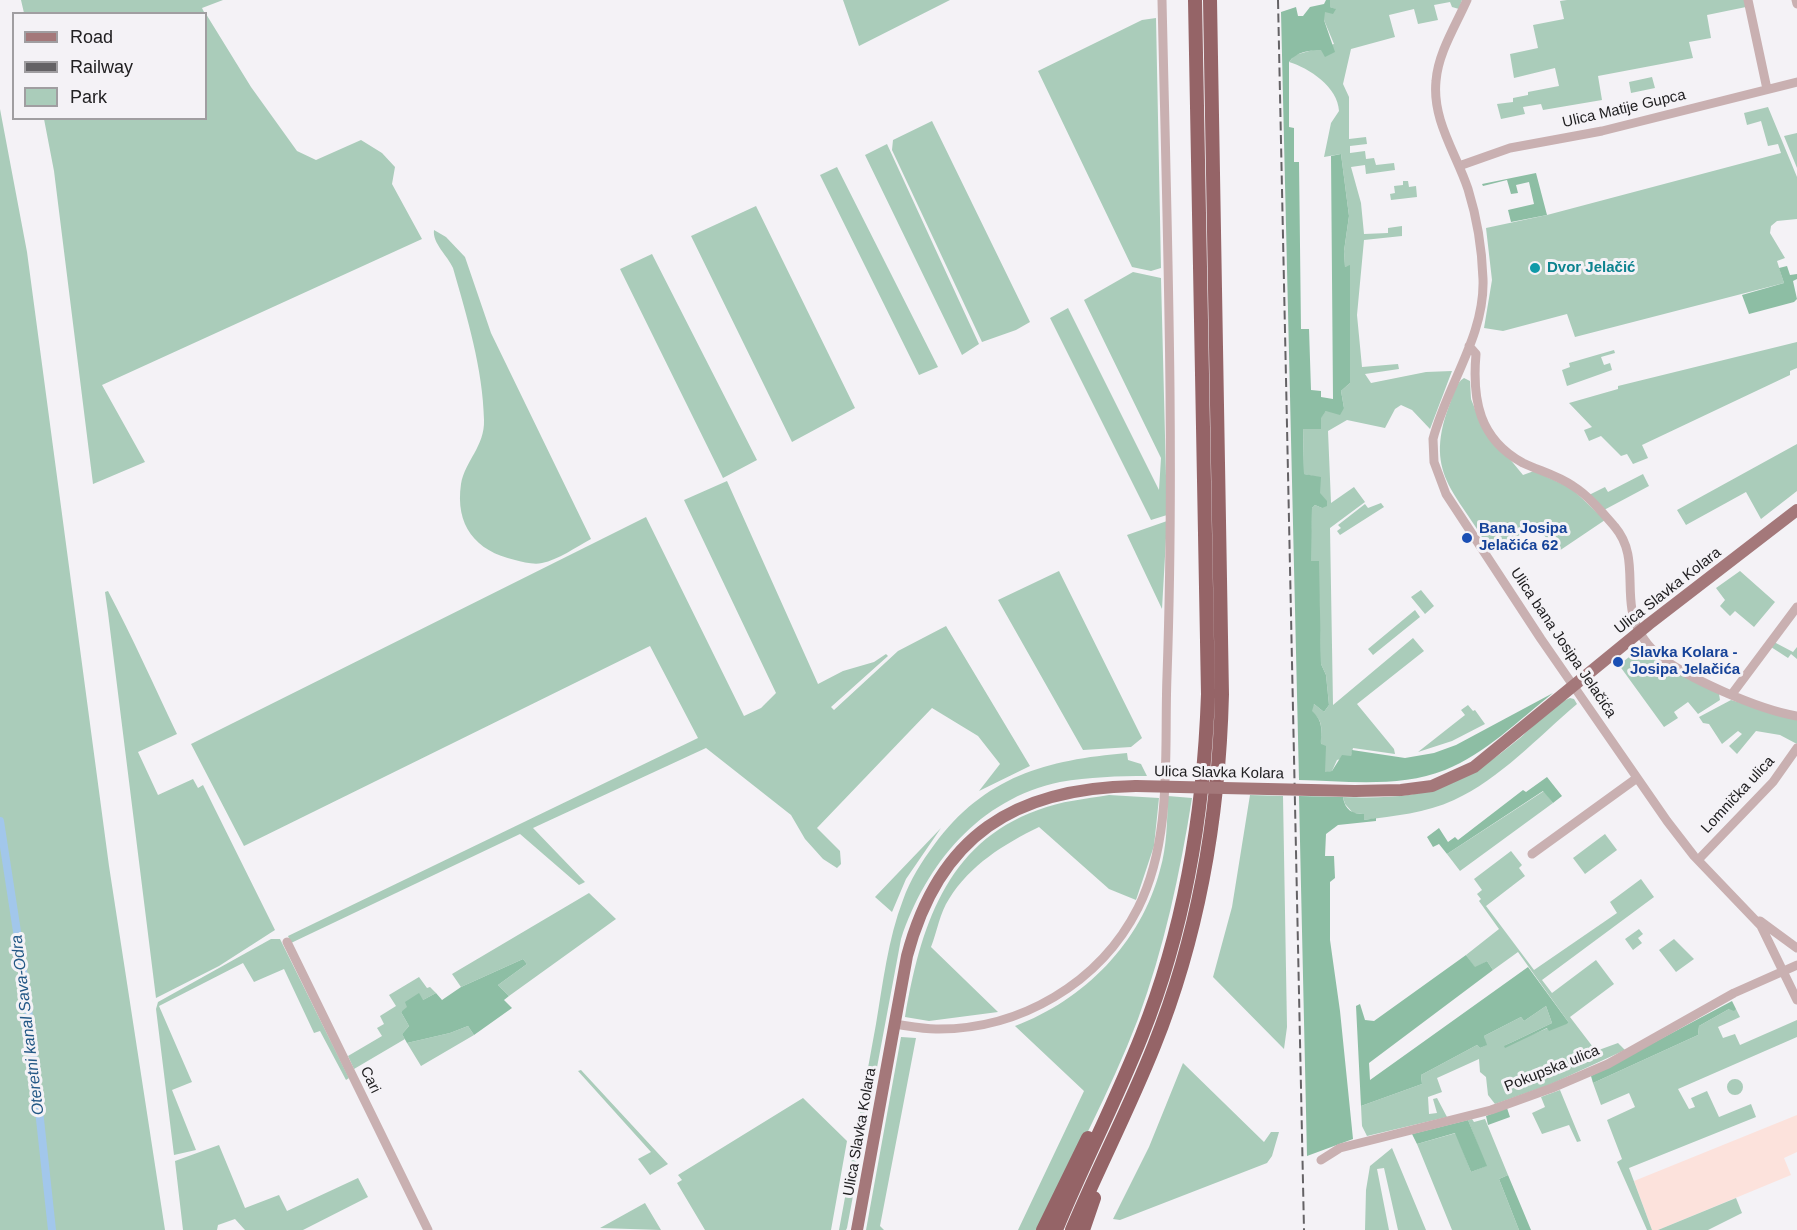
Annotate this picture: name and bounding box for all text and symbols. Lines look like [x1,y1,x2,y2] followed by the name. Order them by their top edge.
[12,12,207,120] legend
[70,27,113,47] text: Road
[70,57,133,77] text: Railway
[1561,86,1687,132] street label: Ulica Matije Gupca
[70,87,107,107] text: Park
[1547,259,1635,277] place label: Dvor Jelačić
[1528,261,1542,275] marker: Dvor Jelačić
[1479,520,1567,555] place label: Bana Josipa Jelačića 62
[1460,531,1474,545] marker: Bana Josipa Jelačića 62
[1611,544,1725,638] street label: Ulica Slavka Kolara
[1506,565,1620,721] street label: Ulica bana Josipa Jelačića
[1630,644,1740,679] place label: Slavka Kolara - Josipa Jelačića
[1611,655,1625,669] marker: Slavka Kolara - Josipa Jelačića
[1698,753,1778,837] street label: Lomnička ulica
[1154,763,1284,783] street label: Ulica Slavka Kolara
[7,934,49,1116] water label: Oteretni kanal Sava-Odra
[1502,1042,1602,1096] street label: Pokupska ulica
[356,1064,384,1096] street label: Cari
[840,1066,880,1198] street label: Ulica Slavka Kolara

